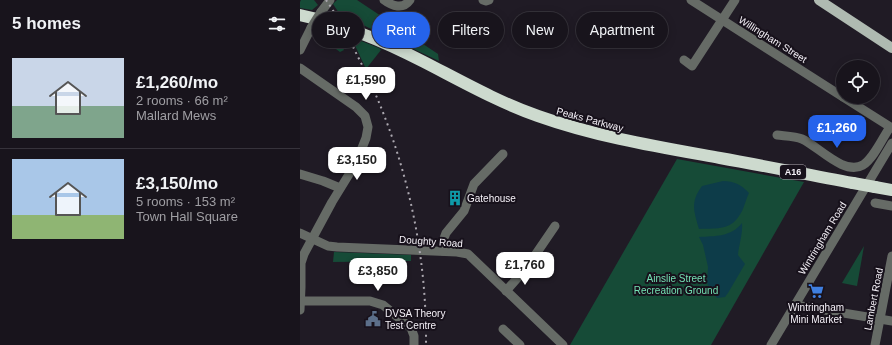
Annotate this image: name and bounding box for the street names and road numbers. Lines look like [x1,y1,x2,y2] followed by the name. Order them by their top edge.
[737,14,809,65] street label: Willingham Street
[555,105,625,134] street label: Peaks Parkway
[780,165,806,179] road number: A16
[796,200,848,277] street label: Wintringham Road
[399,234,463,249] street label: Doughty Road
[862,267,885,331] street label: Lambert Road

